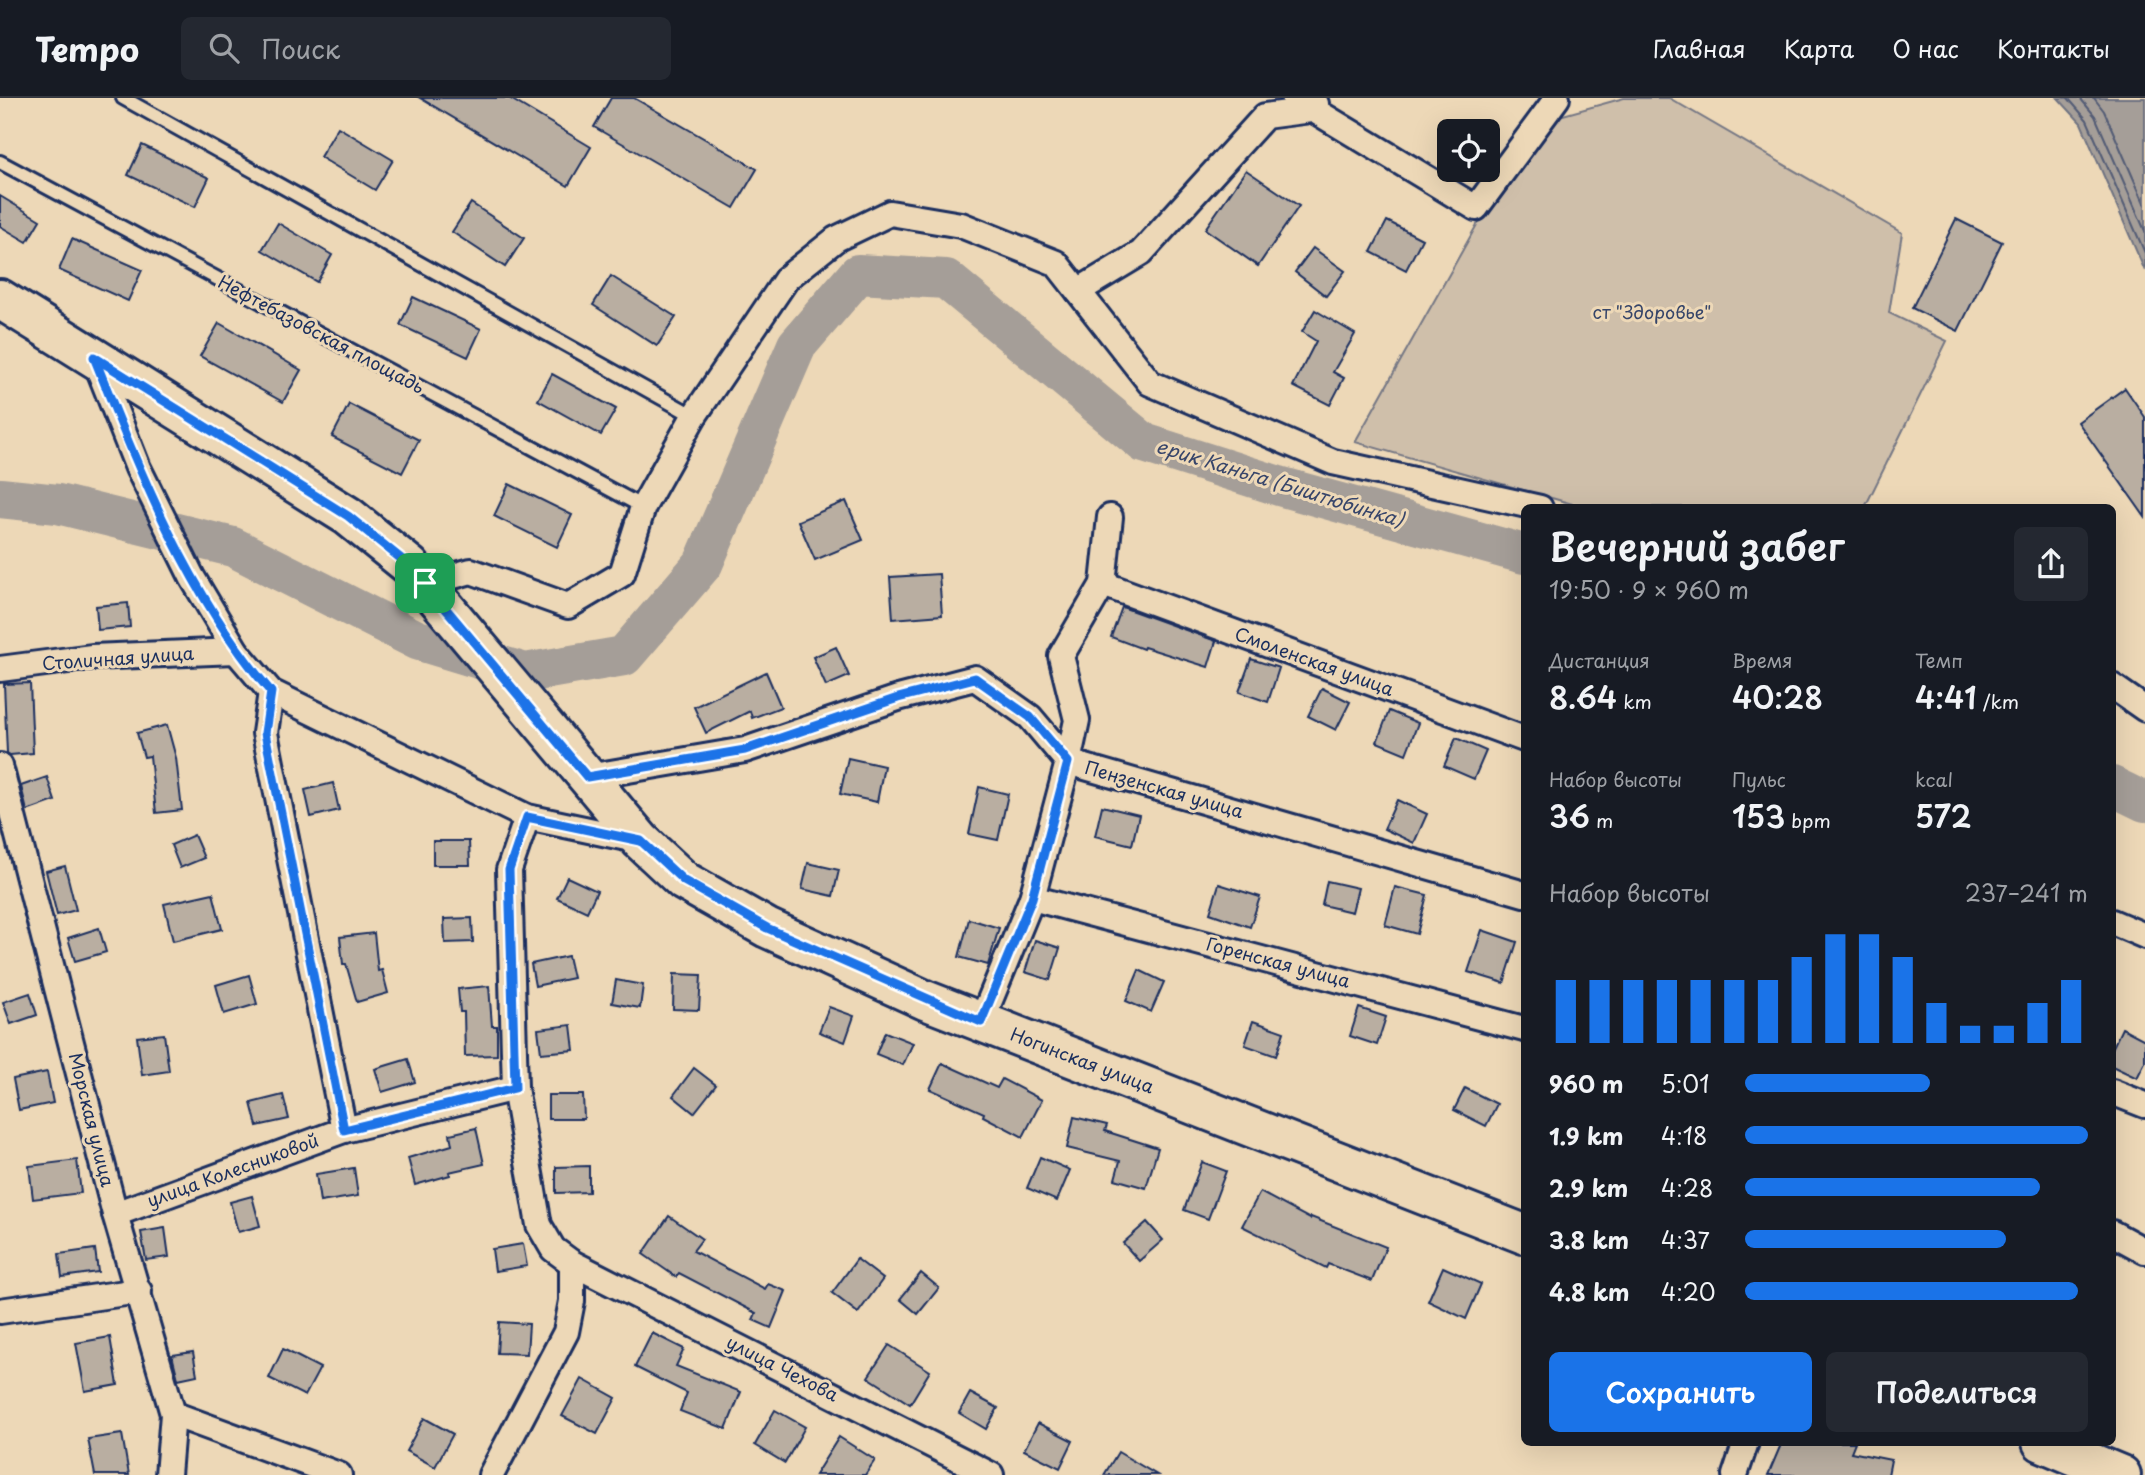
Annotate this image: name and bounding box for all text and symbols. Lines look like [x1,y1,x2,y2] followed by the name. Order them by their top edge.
[181,17,671,80] search box
[35,23,139,73] text: Tempo
[205,29,243,67] icon: search
[261,29,340,68] text: Поиск
[1653,30,1746,66] text: Главная
[1784,30,1854,66] text: Карта
[1892,30,1959,66] text: О нас
[1997,30,2110,66] text: Контакты
[1437,119,1500,182] map controls
[1437,119,1500,182] button: locate
[214,268,430,400] street label: Нефтебазовская площадь
[1593,298,1711,325] park label: ст "Здоровье"
[1153,431,1409,533] water label: ерик Каньга (Биштюбинка)
[1549,517,1845,574] text: Вечерний забег
[2014,527,2088,601] button: share
[395,553,455,613] pin
[406,564,444,602] icon: arrive
[1549,572,1749,607] text: 19:50 · 9 × 960 m
[1231,619,1399,702] street label: Смоленская улица
[41,639,195,676] street label: Столичная улица
[1549,646,1650,674] text: Дистанция
[1732,646,1793,674] text: Время
[1915,646,1963,674] text: Темп
[1549,674,1617,719] text: 8.64
[1732,674,1823,719] text: 40:28
[1915,674,1977,719] text: 4:41
[1617,687,1652,715] text: km
[1977,687,2019,715] text: /km
[1082,753,1248,824] street label: Пензенская улица
[1549,765,1682,793] text: Набор высоты
[1732,765,1786,793] text: Пульс
[1915,765,1953,793] text: kcal
[1549,793,1590,838] text: 36
[1732,793,1785,838] text: 153
[1915,793,1972,838] text: 572
[1590,806,1613,834] text: m
[1785,806,1831,834] text: bpm
[1549,875,1710,910] text: Набор высоты
[1965,875,2088,910] text: 237–241 m
[1203,929,1354,994] street label: Горенская улица
[1007,1020,1159,1100] street label: Ногинская улица
[63,1050,122,1190] street label: Морская улица
[1549,1066,1623,1101] text: 960 m
[1661,1066,1709,1101] text: 5:01
[1549,1118,1623,1153] text: 1.9 km
[1661,1118,1707,1153] text: 4:18
[143,1126,322,1213] street label: улица Колесниковой
[1549,1170,1628,1205] text: 2.9 km
[1661,1170,1713,1205] text: 4:28
[1549,1222,1629,1257] text: 3.8 km
[1661,1222,1710,1257] text: 4:37
[1549,1274,1630,1309] text: 4.8 km
[1661,1274,1716,1309] text: 4:20
[722,1328,844,1408] street label: улица Чехова
[1549,1352,1812,1432] button: Сохранить
[1826,1352,2088,1432] button: Поделиться

